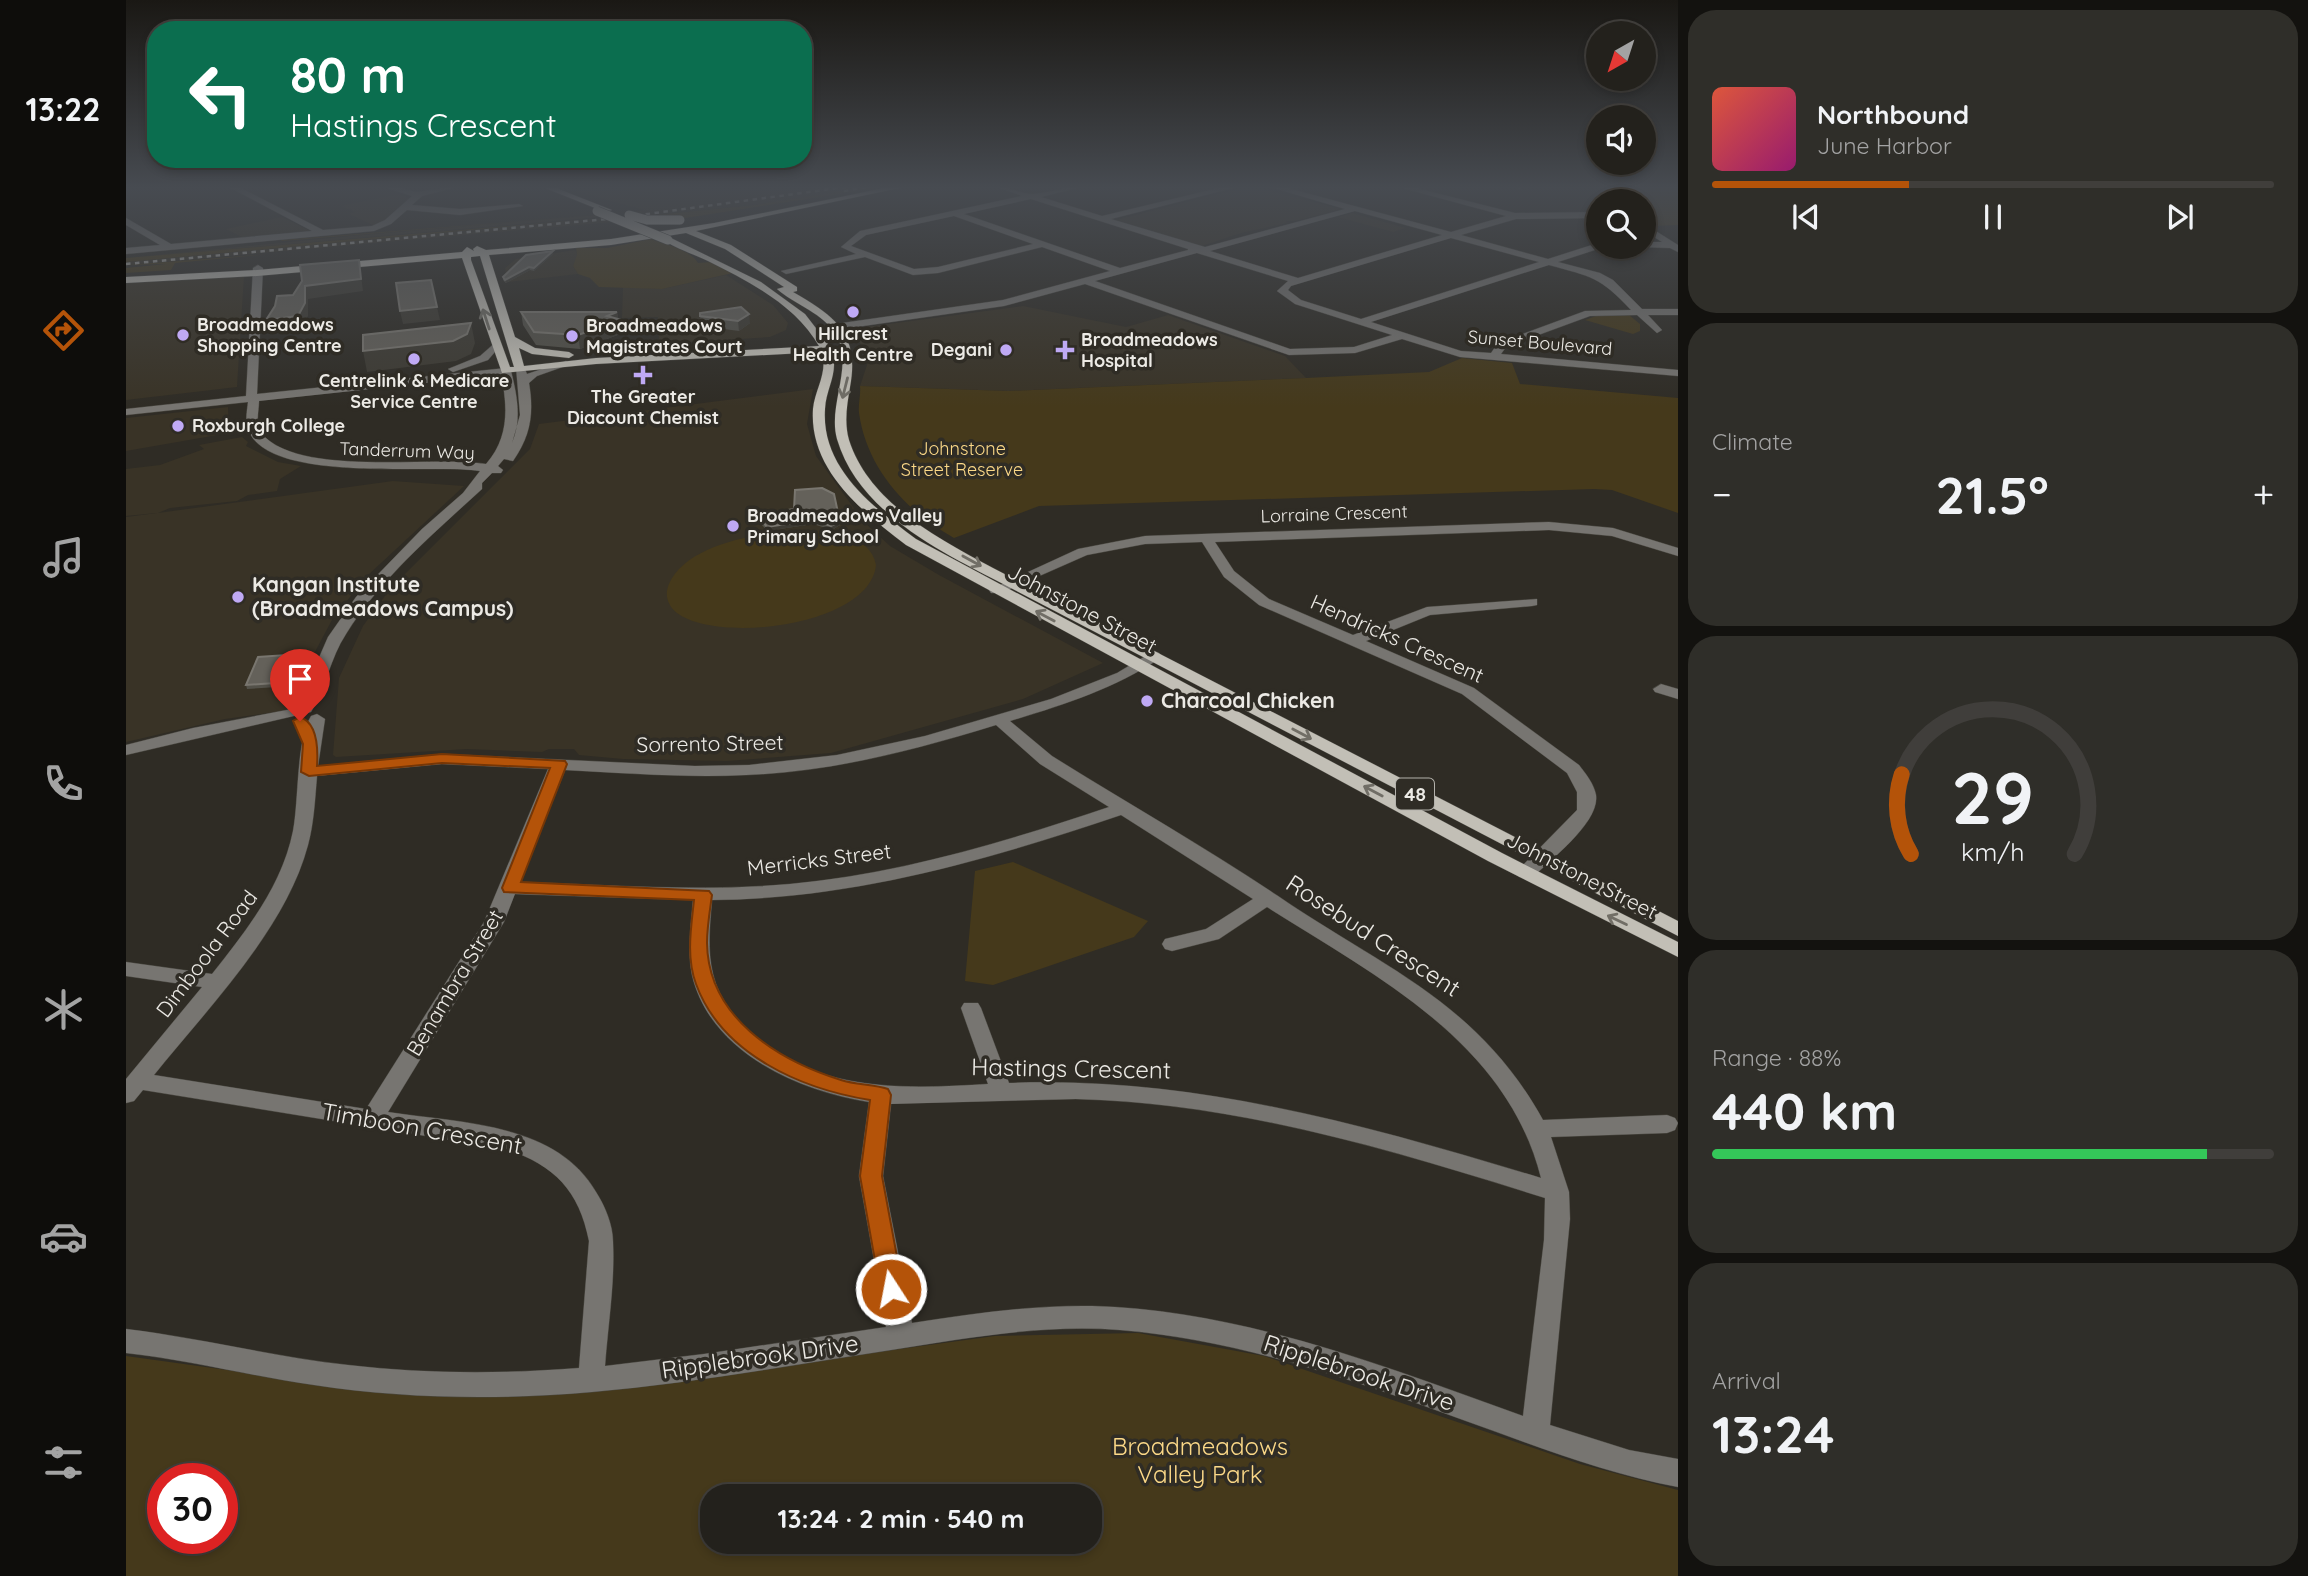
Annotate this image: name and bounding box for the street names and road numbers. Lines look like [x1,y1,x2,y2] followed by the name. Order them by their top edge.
[1467,325,1613,360] street label: Sunset Boulevard
[339,437,475,464] street label: Tanderrum Way
[1260,499,1408,528] street label: Lorraine Crescent
[1003,558,1162,658] street label: Johnstone Street
[1307,588,1488,688] street label: Hendricks Crescent
[636,729,784,757] street label: Sorrento Street
[1396,778,1434,810] road number: 48
[1503,826,1662,924] street label: Johnstone Street
[745,837,892,881] street label: Merricks Street
[1281,868,1466,1003] street label: Rosebud Crescent
[150,885,262,1022] street label: Dimboola Road
[400,905,508,1060] street label: Benambra Street
[971,1051,1171,1085] street label: Hastings Crescent
[320,1096,525,1160] street label: Timboon Crescent
[659,1327,860,1385] street label: Ripplebrook Drive
[1260,1327,1458,1417] street label: Ripplebrook Drive

